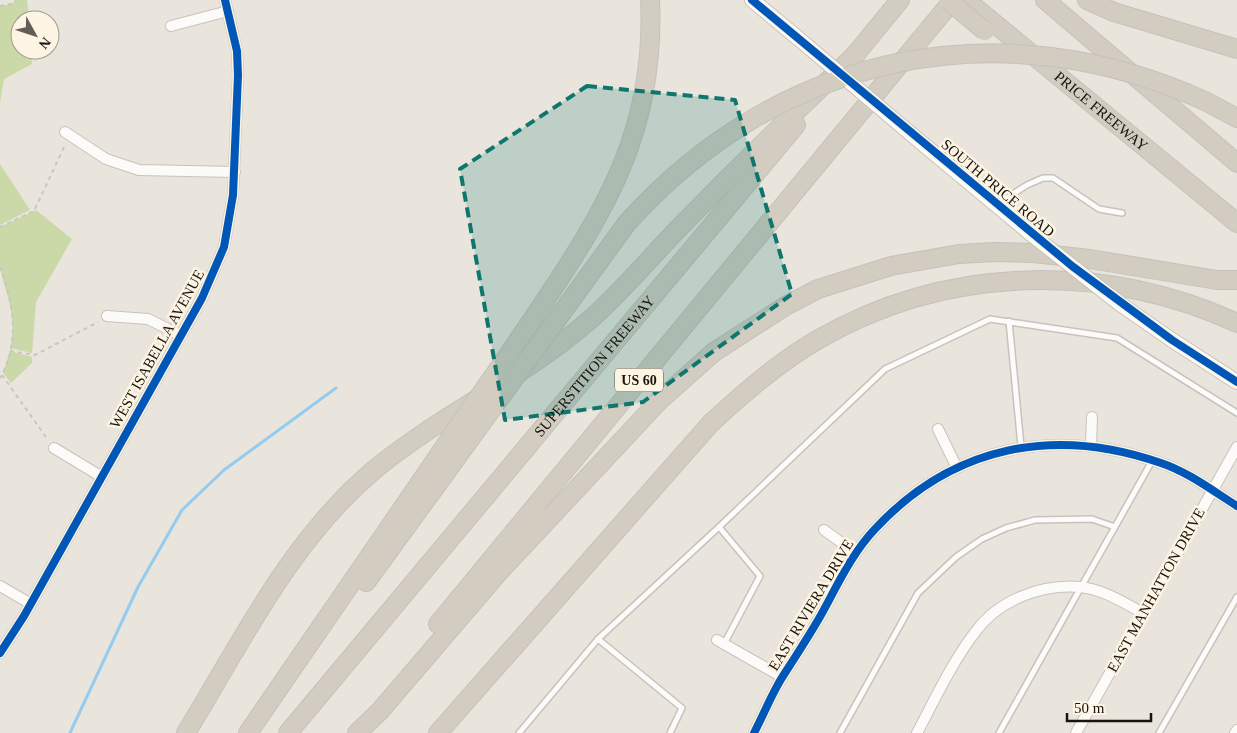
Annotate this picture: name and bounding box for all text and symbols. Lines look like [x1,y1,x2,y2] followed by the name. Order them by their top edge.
[10,10,60,60] north arrow
[36,34,54,52] text: N
[1051,68,1151,154] street label: PRICE FREEWAY
[938,136,1058,240] street label: SOUTH PRICE ROAD
[107,267,207,431] street label: WEST ISABELLA AVENUE
[531,293,658,440] street label: SUPERSTITION FREEWAY
[615,368,663,392] road number: US 60
[1104,505,1208,675] street label: EAST MANHATTON DRIVE
[765,536,857,674] street label: EAST RIVIERA DRIVE
[1067,690,1151,722] scale bar
[1074,700,1105,716] text: 50 m

